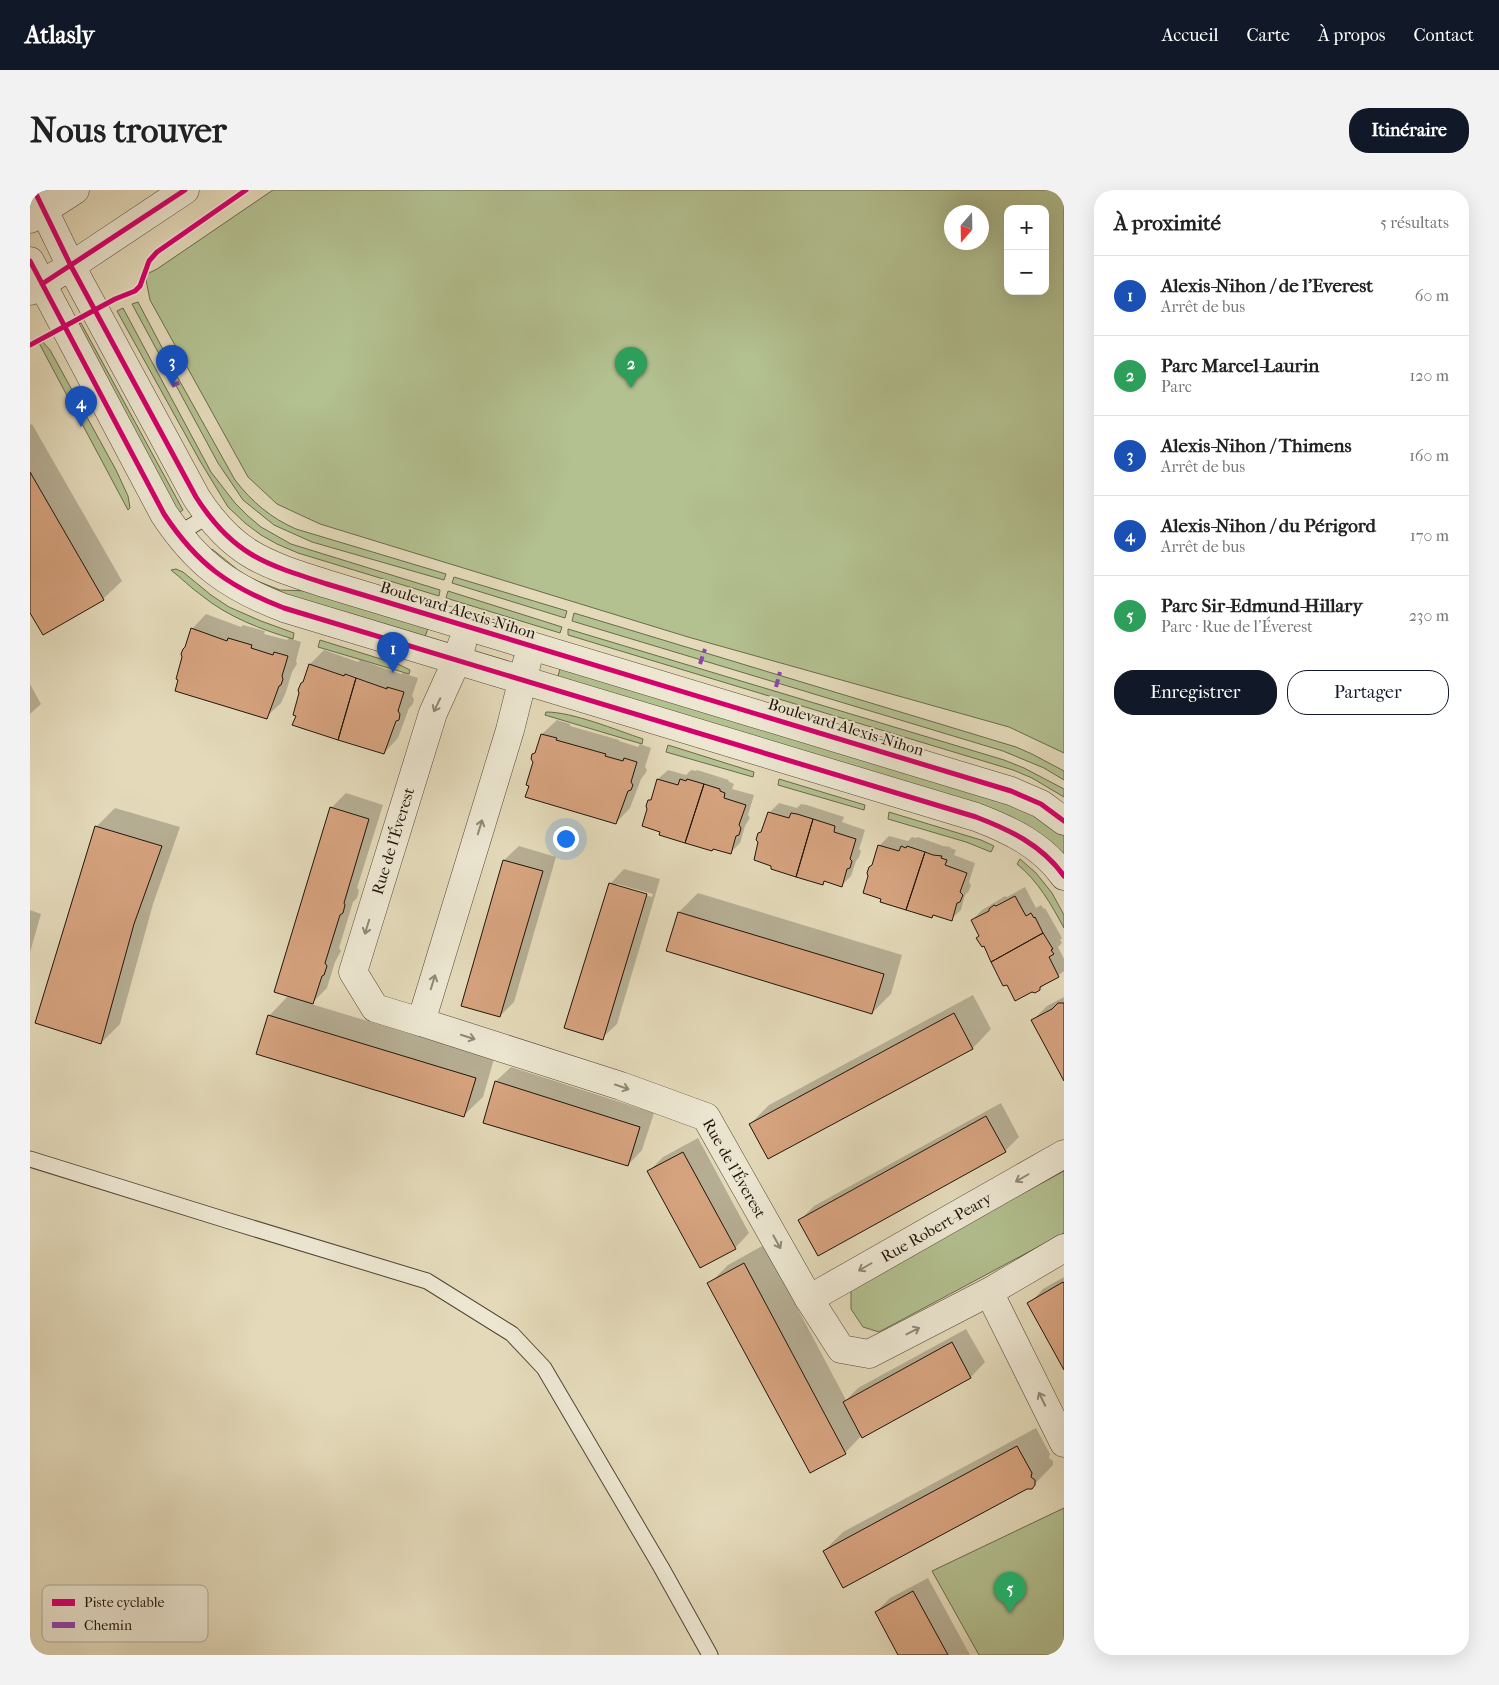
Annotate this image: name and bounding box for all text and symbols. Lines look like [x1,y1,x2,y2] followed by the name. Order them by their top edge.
[25,21,94,49] text: Atlasly
[1162,25,1219,46] text: Accueil
[1247,25,1290,46] text: Carte
[1318,25,1385,46] text: À propos
[1413,25,1474,46] text: Contact
[1349,108,1469,153] button: Itinéraire
[30,110,227,151] text: Nous trouver
[944,205,989,250] north arrow
[1004,205,1049,295] map controls
[1004,205,1049,250] button: +
[1114,211,1221,235] text: À proximité
[1380,213,1449,232] text: 5 résultats
[1004,250,1049,295] button: −
[1161,275,1373,297] text: Alexis-Nihon / de l'Everest
[1127,286,1133,305] text: 1
[1415,286,1449,305] text: 60 m
[1161,297,1245,316] text: Arrêt de bus
[156,345,188,386] pin: 3
[615,347,647,388] pin: 2
[1161,355,1319,377] text: Parc Marcel-Laurin
[1126,366,1134,385] text: 2
[1410,366,1449,385] text: 120 m
[1161,377,1192,396] text: Parc
[65,386,97,427] pin: 4
[1161,435,1352,457] text: Alexis-Nihon / Thimens
[1127,446,1133,465] text: 3
[1409,446,1449,465] text: 160 m
[1161,457,1245,476] text: Arrêt de bus
[1161,515,1376,537] text: Alexis-Nihon / du Périgord
[1125,526,1135,545] text: 4
[1410,526,1449,545] text: 170 m
[1161,537,1245,556] text: Arrêt de bus
[378,577,539,643] street label: Boulevard Alexis-Nihon
[1161,595,1363,617] text: Parc Sir-Edmund-Hillary
[1127,606,1133,625] text: 5
[1409,606,1449,625] text: 230 m
[1161,617,1313,636] text: Parc · Rue de l'Éverest
[377,632,409,673] pin: 1
[1114,670,1277,715] button: Enregistrer
[1287,670,1449,715] button: Partager
[766,694,927,760] street label: Boulevard Alexis-Nihon
[431,697,441,712] one-way arrow
[367,785,418,897] street label: Rue de l'Éverest
[476,819,486,835] one-way arrow
[553,826,579,852] your location
[362,918,372,934] one-way arrow
[429,975,439,991] one-way arrow
[459,1033,475,1042] one-way arrow
[614,1083,629,1092] one-way arrow
[699,1115,771,1221] street label: Rue de l'Éverest
[1014,1173,1029,1183] one-way arrow
[877,1188,995,1266] street label: Rue Robert-Peary
[772,1234,782,1248] one-way arrow
[858,1262,873,1272] one-way arrow
[905,1326,920,1336] one-way arrow
[1037,1392,1046,1407] one-way arrow
[994,1572,1026,1613] pin: 5
[42,1585,208,1642] legend
[84,1594,164,1611] text: Piste cyclable
[84,1617,132,1634] text: Chemin

